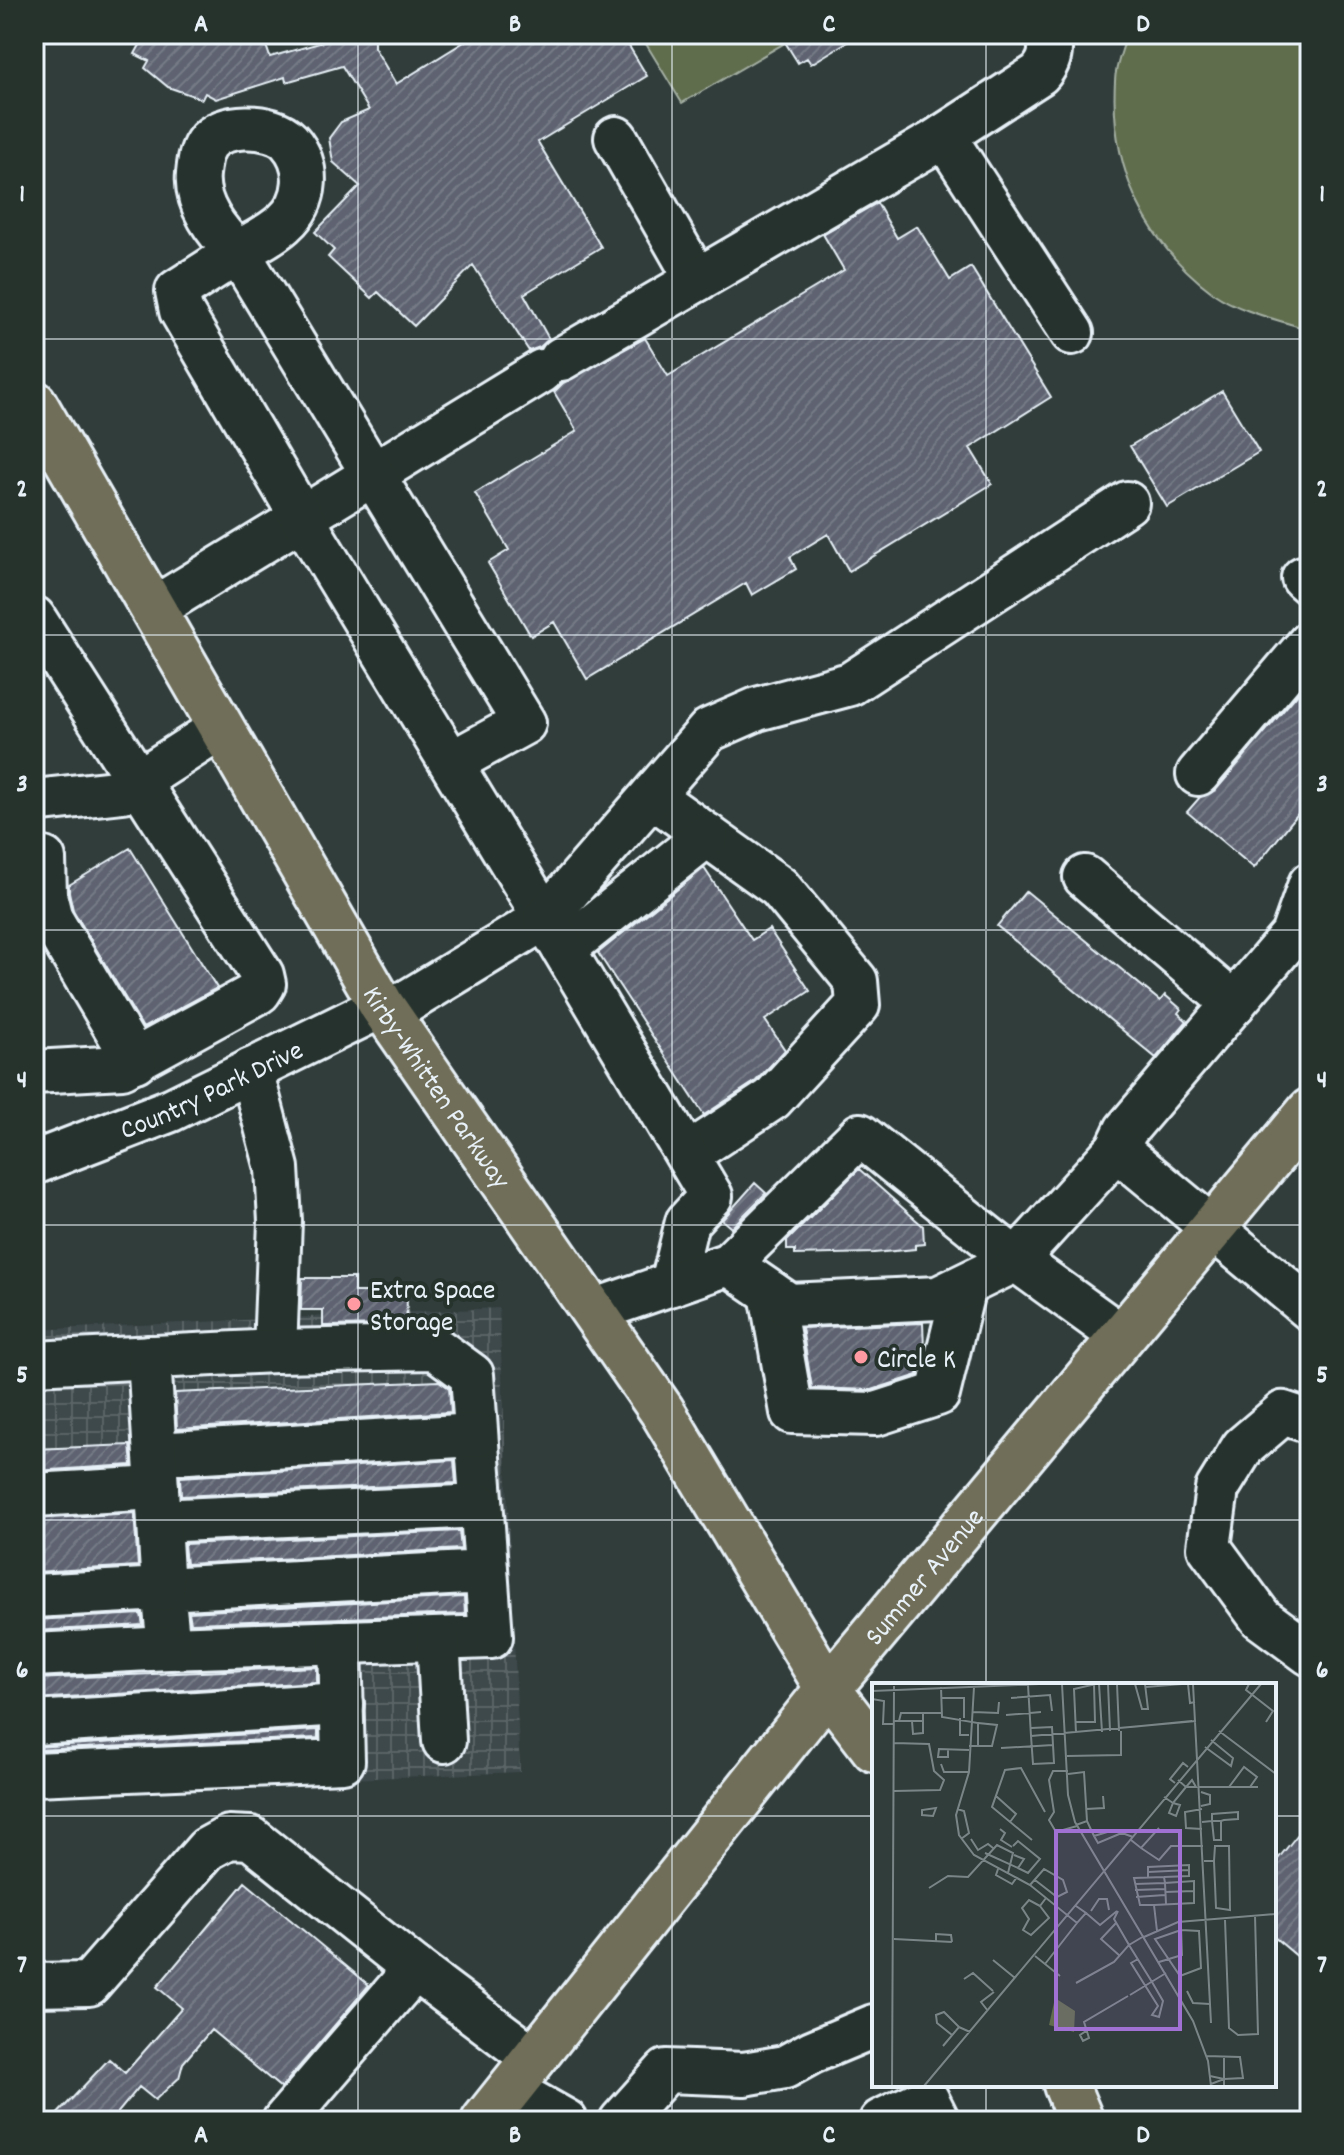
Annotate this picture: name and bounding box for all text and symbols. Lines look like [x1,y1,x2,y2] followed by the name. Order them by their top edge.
[194,7,208,44] text: A
[509,7,521,44] text: B
[823,7,836,44] text: C
[1136,7,1150,44] text: D
[19,177,25,214] text: 1
[1319,177,1325,214] text: 1
[16,472,28,509] text: 2
[1316,472,1328,509] text: 2
[16,767,28,804] text: 3
[1316,767,1328,804] text: 3
[350,980,518,1199] street label: Kirby-Whitten Parkway
[115,1033,311,1153] street label: Country Park Drive
[17,1063,27,1100] text: 4
[1317,1063,1327,1100] text: 4
[370,1273,495,1345] place label: Extra Space Storage
[345,1295,363,1313] marker: Extra Space Storage
[877,1342,956,1382] place label: Circle K
[852,1348,870,1366] marker: Circle K
[16,1358,28,1395] text: 5
[1316,1358,1328,1395] text: 5
[857,1501,996,1656] street label: Summer Avenue
[16,1653,28,1690] text: 6
[1316,1653,1328,1690] text: 6
[872,1683,1276,2087] inset map
[17,1948,27,1985] text: 7
[1317,1948,1327,1985] text: 7
[194,2118,208,2155] text: A
[509,2118,521,2155] text: B
[823,2118,836,2155] text: C
[1136,2118,1150,2155] text: D

